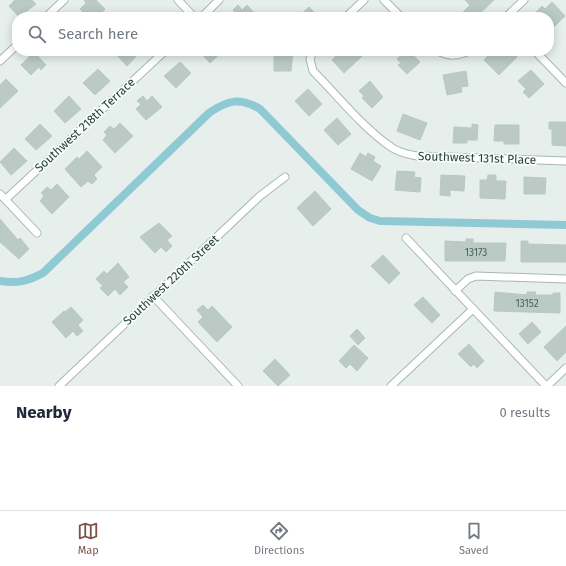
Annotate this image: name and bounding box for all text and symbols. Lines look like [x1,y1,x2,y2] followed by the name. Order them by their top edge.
[12,12,554,56] search box
[26,23,48,45] icon: search
[58,25,138,43] text: Search here
[32,75,138,175] street label: Southwest 218th Terrace
[418,149,536,167] street label: Southwest 131st Place
[120,232,222,328] street label: Southwest 220th Street
[465,247,487,259] house number: 13173
[515,298,539,310] house number: 13152
[16,402,71,423] text: Nearby
[499,405,550,420] text: 0 results
[77,520,99,557] tab: Map
[254,520,304,557] tab: Directions
[459,520,489,557] tab: Saved

